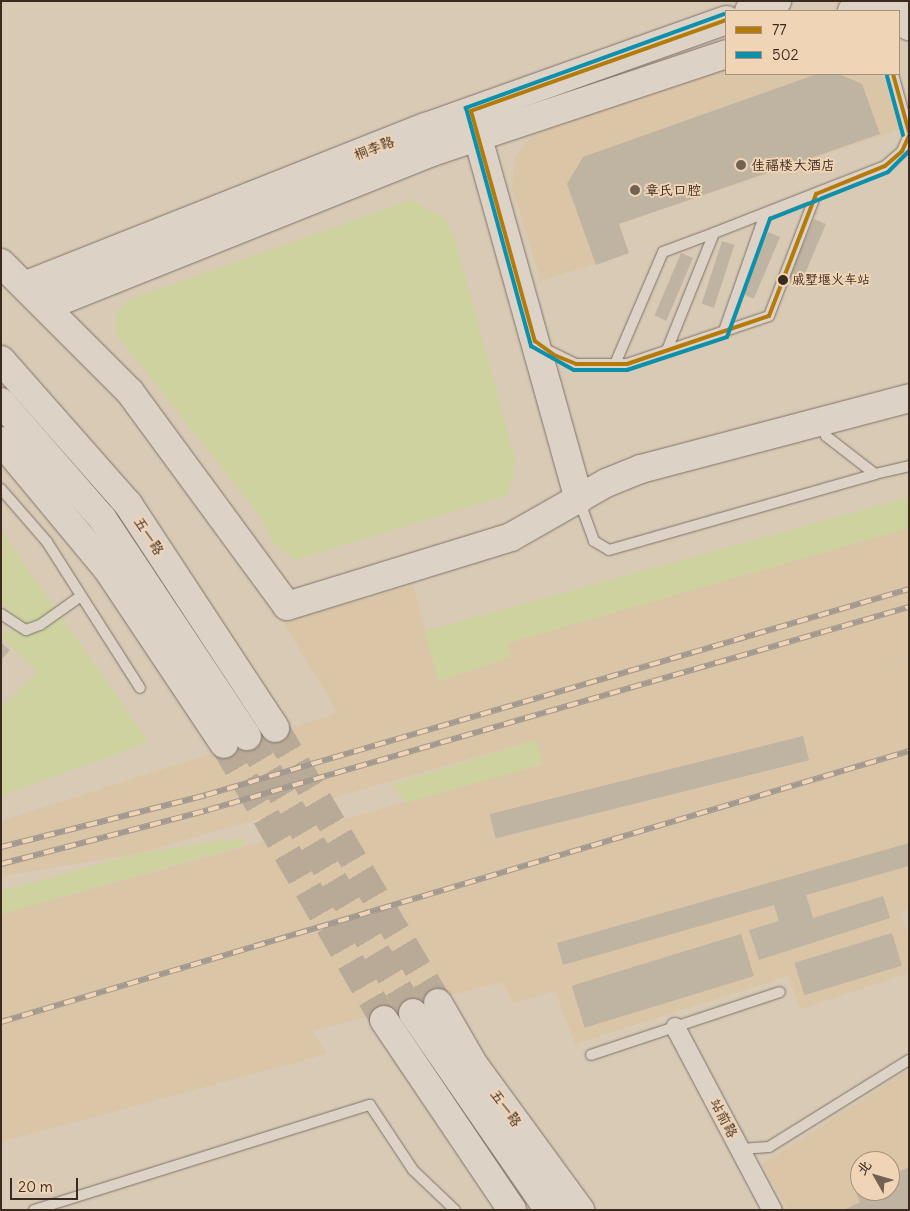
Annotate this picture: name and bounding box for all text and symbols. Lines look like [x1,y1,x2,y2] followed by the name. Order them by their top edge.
[725,10,900,75] legend
[772,20,787,39] text: 77
[772,45,799,64] text: 502
[351,133,397,163] street label: 桐李路
[751,157,835,173] place label: 佳福楼大酒店
[735,159,747,171] marker: 佳福楼大酒店
[645,182,701,198] place label: 章氏口腔
[629,184,641,196] marker: 章氏口腔
[792,272,870,288] place label: 戚墅堰火车站
[778,275,788,285] marker: 戚墅堰火车站
[131,514,167,558] street label: 五一路
[487,1086,525,1130] street label: 五一路
[707,1096,741,1140] street label: 站前路
[850,1151,900,1201] north arrow
[853,1156,875,1178] text: 北
[12,1168,80,1200] scale bar
[18,1177,53,1196] text: 20 m

